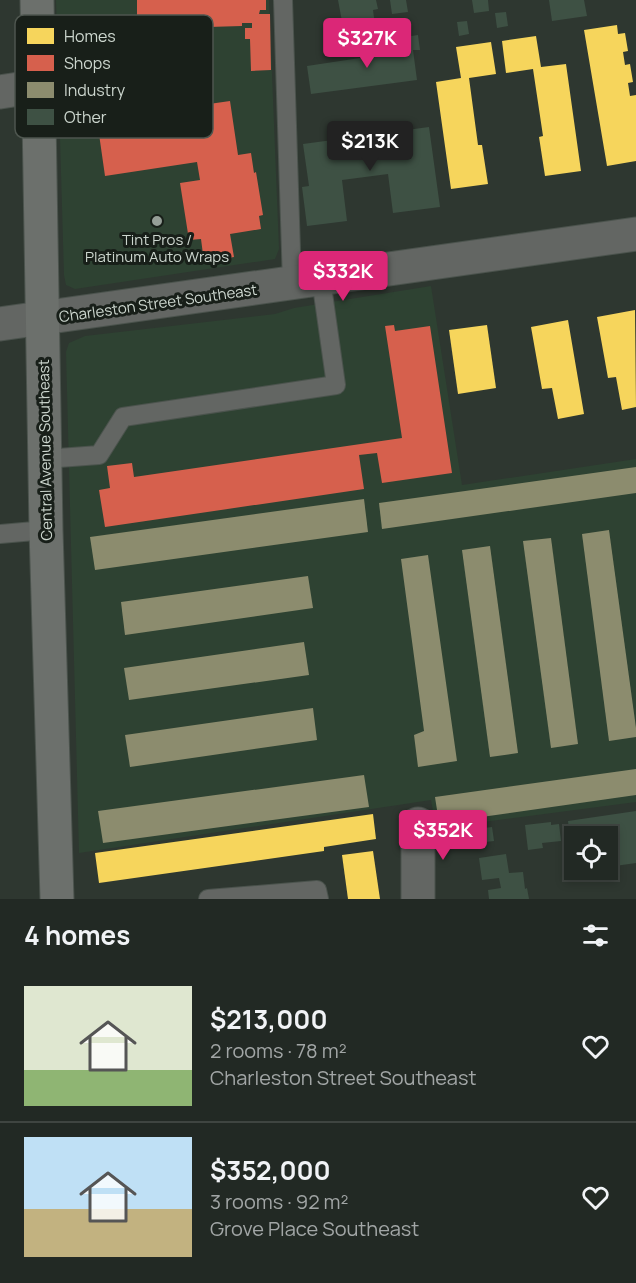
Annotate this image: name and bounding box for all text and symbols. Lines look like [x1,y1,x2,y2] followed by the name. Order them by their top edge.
[15,15,213,138] legend
[325,18,409,69] pin: $327K
[337,24,397,51] text: $327K
[64,25,116,47] text: Homes
[64,52,111,74] text: Shops
[64,79,126,101] text: Industry
[64,106,107,128] text: Other
[328,121,412,172] pin: $213K
[341,127,399,154] text: $213K
[150,214,164,228] marker: Tint Pros / Platinum Auto Wraps
[85,229,229,267] place label: Tint Pros / Platinum Auto Wraps
[301,251,385,302] pin: $332K
[313,257,373,284] text: $332K
[58,279,258,327] street label: Charleston Street Southeast
[33,359,57,541] street label: Central Avenue Southeast
[401,810,485,861] pin: $352K
[413,816,473,843] text: $352K
[564,826,618,880] map controls
[564,826,618,880] button: locate
[24,917,130,953] text: 4 homes
[579,919,612,952] icon: filters
[210,1001,328,1037] text: $213,000
[72,1010,144,1082] icon: home
[579,1030,612,1063] icon: heart
[210,1037,347,1064] text: 2 rooms · 78 m²
[210,1064,476,1091] text: Charleston Street Southeast
[210,1152,331,1188] text: $352,000
[72,1161,144,1233] icon: home
[579,1181,612,1214] icon: heart
[210,1188,349,1215] text: 3 rooms · 92 m²
[210,1215,419,1242] text: Grove Place Southeast

